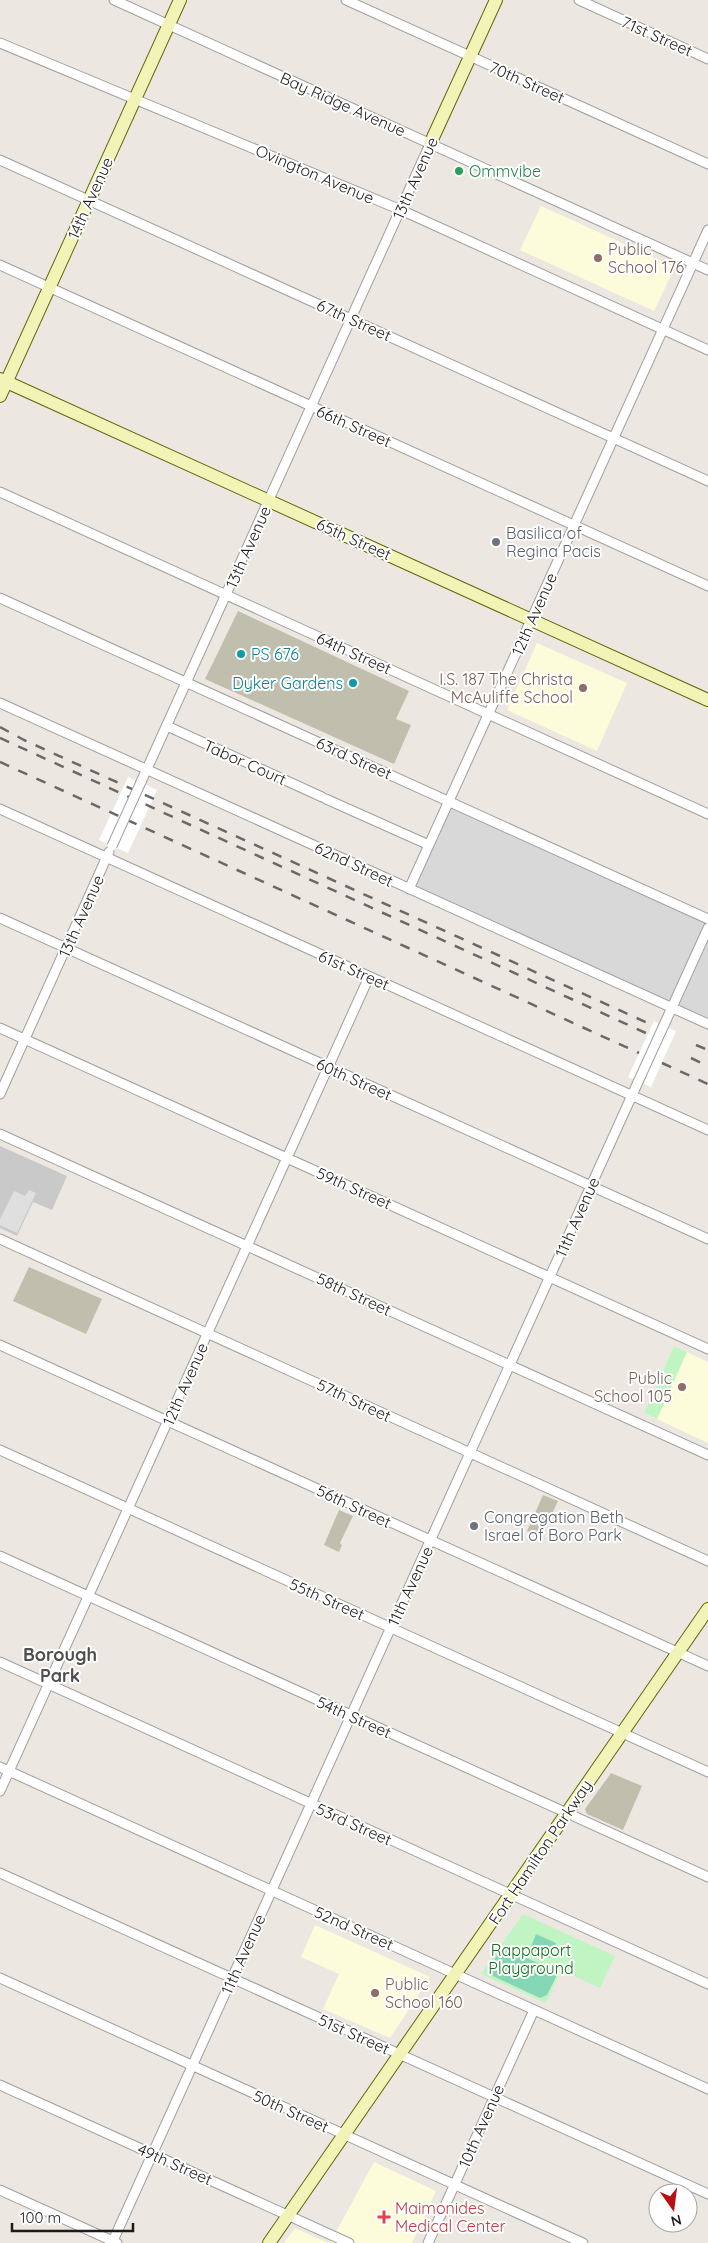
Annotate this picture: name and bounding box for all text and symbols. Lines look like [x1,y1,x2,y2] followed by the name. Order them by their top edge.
[618,11,696,61] street label: 71st Street
[486,57,568,107] street label: 70th Street
[277,67,409,141] street label: Bay Ridge Avenue
[388,134,442,222] street label: 13th Avenue
[253,140,377,208] street label: Ovington Avenue
[63,154,117,242] street label: 14th Avenue
[469,161,541,181] place label: Ommvibe
[453,165,465,177] marker: Ommvibe
[608,239,684,277] place label: Public School 176
[592,252,604,264] marker: Public School 176
[314,295,394,345] street label: 67th Street
[313,401,395,451] street label: 66th Street
[221,503,275,591] street label: 13th Avenue
[313,514,395,564] street label: 65th Street
[506,523,601,561] place label: Basilica of Regina Pacis
[490,536,502,548] marker: Basilica of Regina Pacis
[507,570,561,658] street label: 12th Avenue
[313,628,395,678] street label: 64th Street
[251,644,299,664] place label: PS 676
[235,648,247,660] marker: PS 676
[439,669,573,707] place label: I.S. 187 The Christa McAuliffe School
[232,673,343,693] place label: Dyker Gardens
[347,677,359,689] marker: Dyker Gardens
[577,682,589,694] marker: I.S. 187 The Christa McAuliffe School
[313,732,395,784] street label: 63rd Street
[201,735,289,789] street label: Tabor Court
[311,837,397,891] street label: 62nd Street
[54,872,108,960] street label: 13th Avenue
[315,946,393,994] street label: 61st Street
[313,1053,395,1105] street label: 60th Street
[313,1163,395,1213] street label: 59th Street
[550,1174,604,1260] street label: 11th Avenue
[314,1268,394,1320] street label: 58th Street
[158,1340,212,1428] street label: 12th Avenue
[594,1368,672,1406] place label: Public School 105
[314,1374,394,1426] street label: 57th Street
[676,1381,688,1393] marker: Public School 105
[314,1480,394,1532] street label: 56th Street
[484,1507,624,1545] place label: Congregation Beth Israel of Boro Park
[468,1520,480,1532] marker: Congregation Beth Israel of Boro Park
[383,1543,437,1629] street label: 11th Avenue
[286,1574,368,1624] street label: 55th Street
[23,1643,97,1687] district label: Borough Park
[313,1692,395,1742] street label: 54th Street
[484,1776,596,1928] street label: Fort Hamilton Parkway
[313,1798,395,1850] street label: 53rd Street
[311,1902,397,1954] street label: 52nd Street
[216,1911,270,1997] street label: 11th Avenue
[488,1940,574,1978] park label: Rappaport Playground
[385,1974,463,2012] place label: Public School 160
[369,1987,381,1999] marker: Public School 160
[315,2009,393,2059] street label: 51st Street
[454,2081,508,2171] street label: 10th Avenue
[250,2085,332,2137] street label: 50th Street
[135,2139,215,2189] street label: 49th Street
[648,2183,698,2233] north arrow
[395,2198,506,2236] place label: Maimonides Medical Center
[12,2200,134,2232] scale bar
[20,2208,61,2227] text: 100 m
[377,2210,391,2224] marker: Maimonides Medical Center
[669,2211,683,2231] text: N

